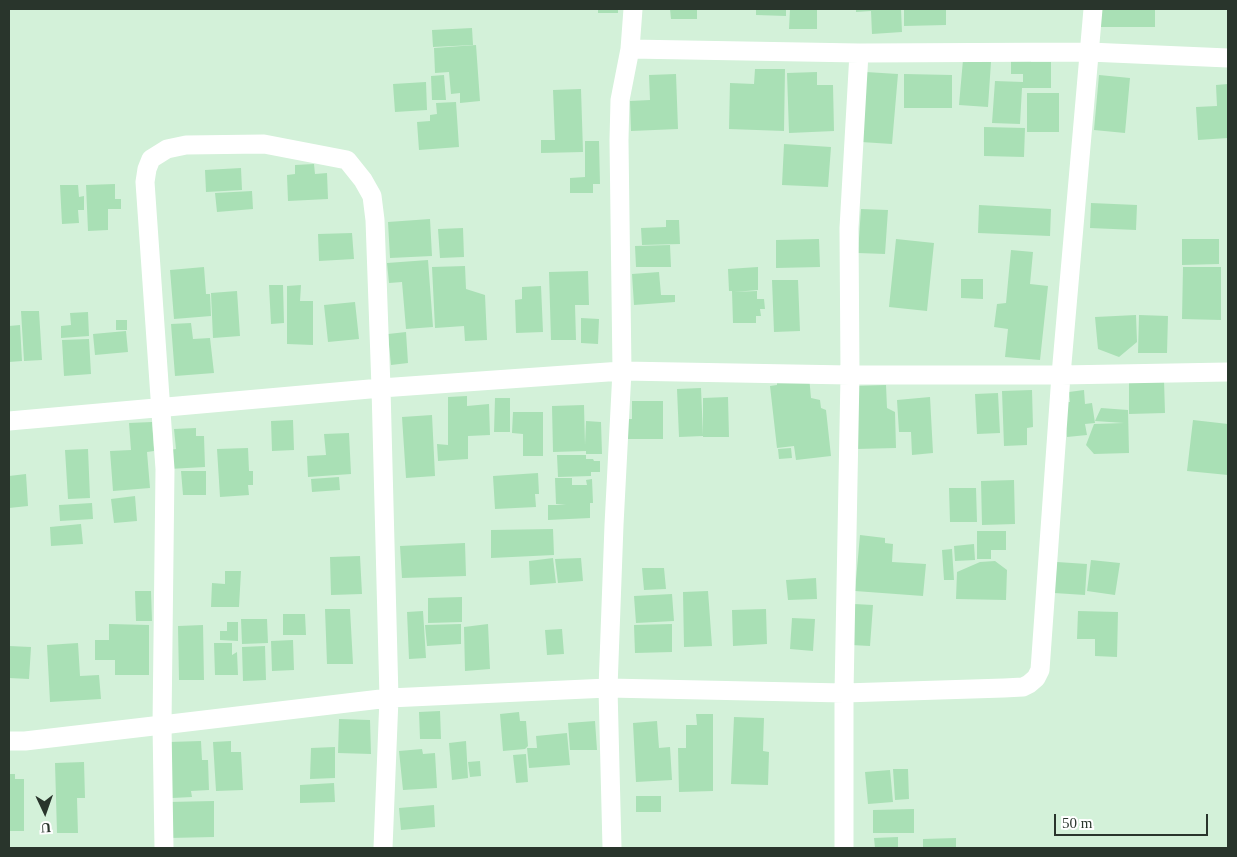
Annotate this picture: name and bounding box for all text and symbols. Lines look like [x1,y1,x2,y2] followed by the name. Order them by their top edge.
[20,787,70,837] north arrow
[1057,804,1211,836] scale bar
[1062,815,1092,831] text: 50 m
[40,820,51,835] text: U

